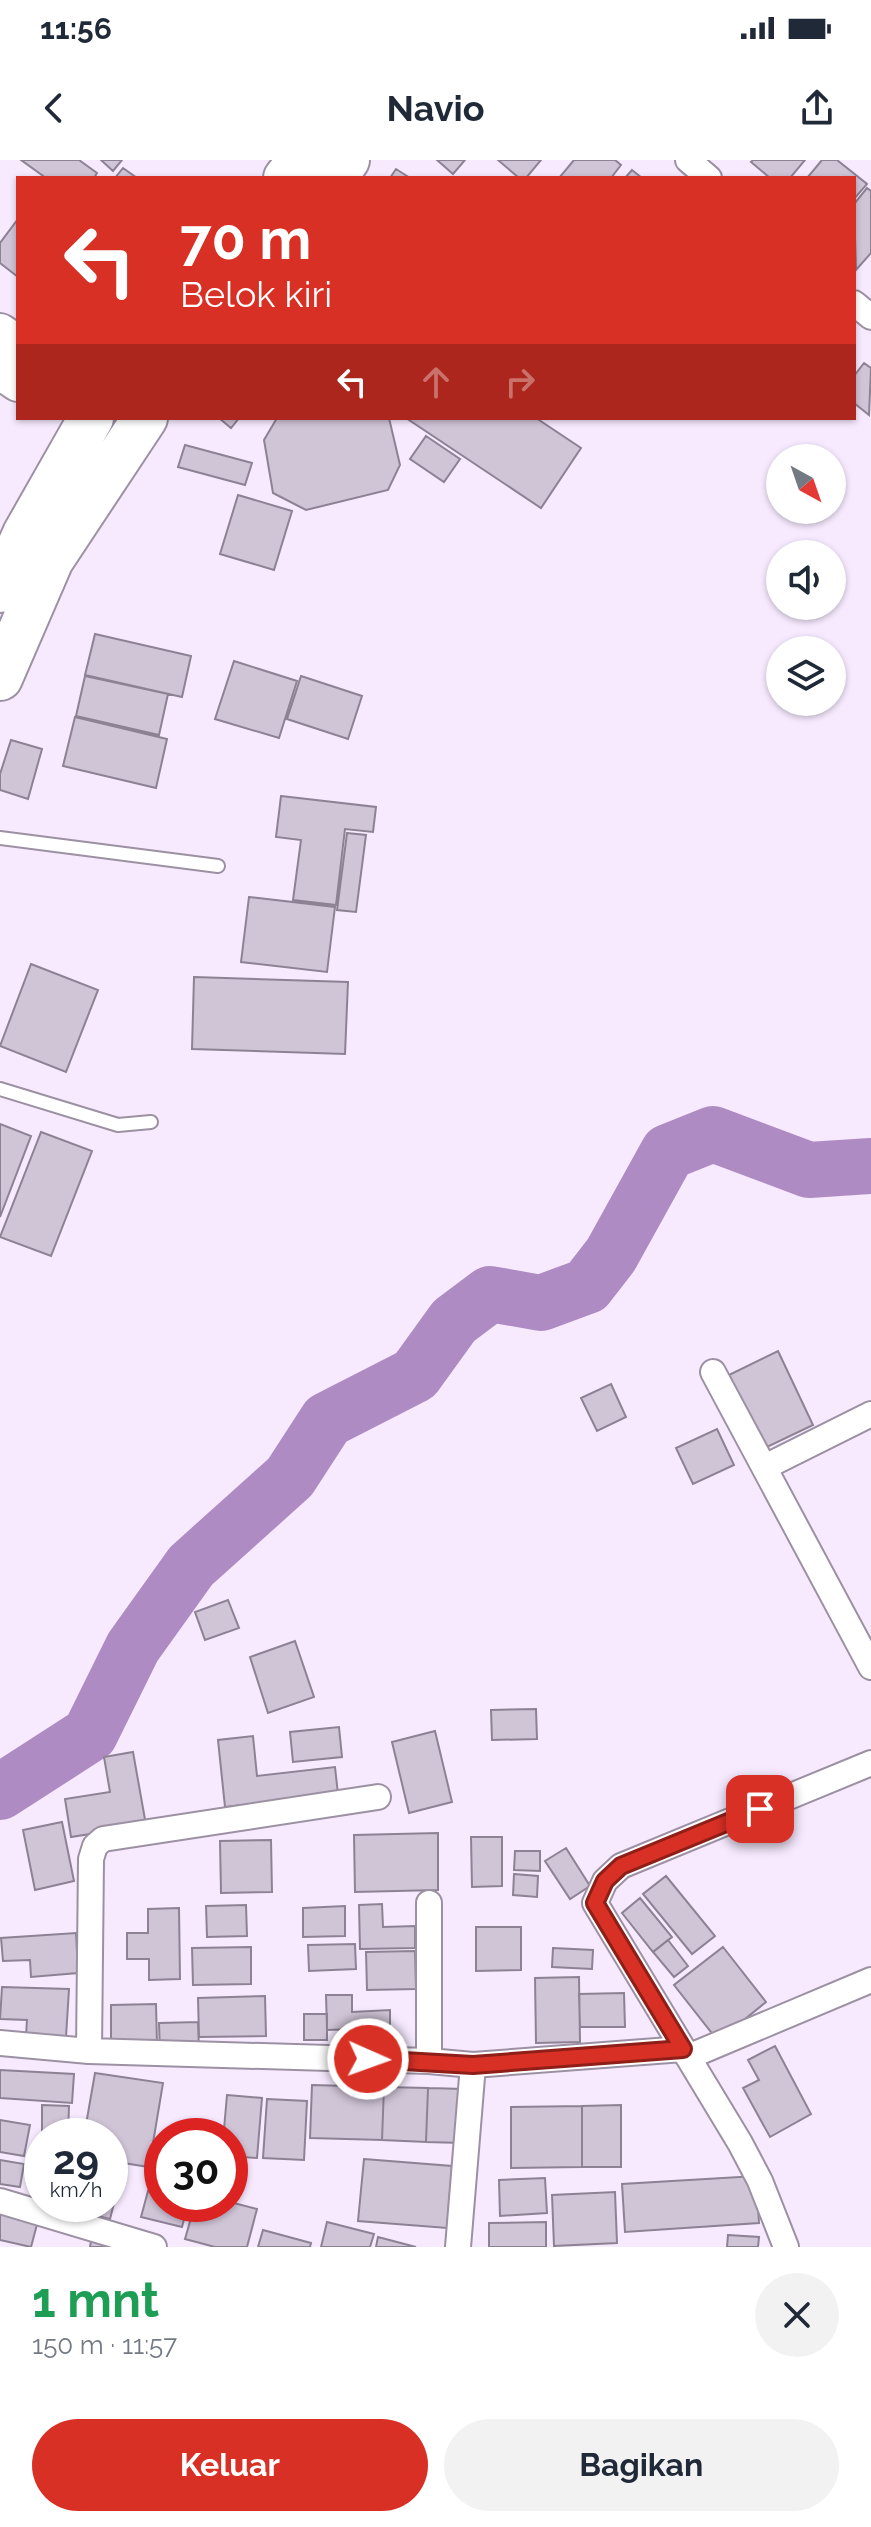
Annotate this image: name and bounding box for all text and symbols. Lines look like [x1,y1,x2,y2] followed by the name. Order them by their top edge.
[40,11,112,46] text: 11:56
[32,86,76,130] icon: back
[795,86,839,130] icon: share
[386,87,485,129] text: Navio
[180,206,311,272] text: 70 m
[48,208,152,312] icon: left
[180,273,332,315] text: Belok kiri
[330,360,374,404] icon: left
[414,360,458,404] icon: ahead
[498,360,542,404] icon: right
[766,444,846,524] north arrow
[766,444,846,716] map controls
[766,540,846,620] button: sound
[766,636,846,716] button: layers
[726,1775,794,1843] pin
[738,1787,782,1831] icon: arrive
[326,2017,410,2101] position arrow
[144,2118,248,2222] speed limit sign: 30
[53,2136,99,2183] text: 29
[50,2178,102,2202] text: km/h
[32,2272,159,2328] text: 1 mnt
[755,2273,839,2357] button: close
[32,2330,177,2360] text: 150 m · 11:57
[32,2419,428,2511] button: Keluar
[444,2419,839,2511] button: Bagikan

